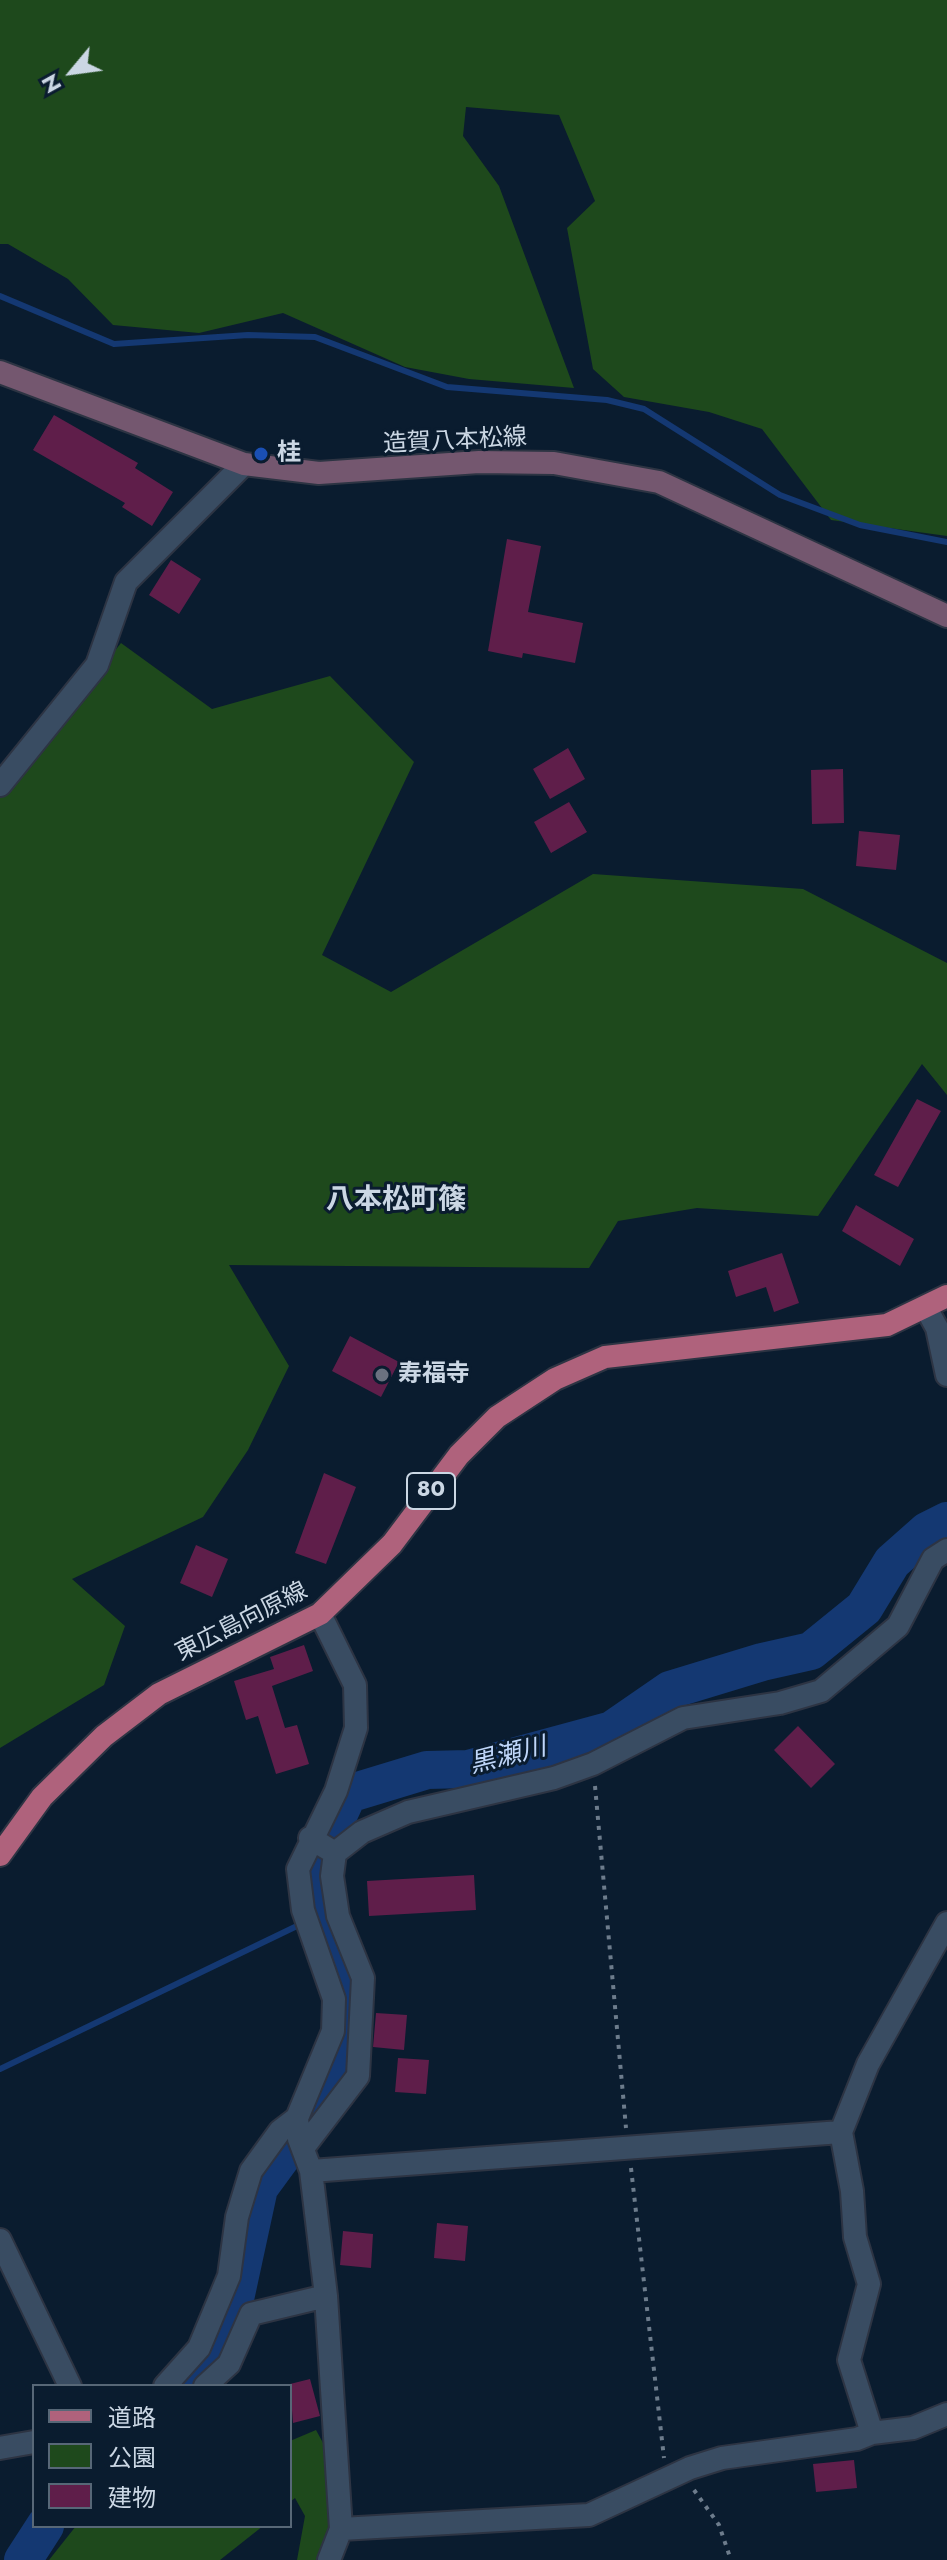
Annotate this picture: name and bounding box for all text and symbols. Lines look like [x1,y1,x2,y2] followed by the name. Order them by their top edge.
[32,32,112,112] north arrow
[33,68,69,99] text: N
[382,424,528,460] street label: 造賀八本松線
[277,440,301,468] place label: 桂
[252,445,270,463] marker: 桂
[326,1184,466,1218] district label: 八本松町篠
[398,1361,470,1389] place label: 寿福寺
[373,1366,391,1384] marker: 寿福寺
[407,1473,455,1509] road number: 80
[171,1577,313,1669] street label: 東広島向原線
[466,1732,550,1782] water label: 黒瀬川
[32,2384,292,2528] legend
[108,2400,156,2435] text: 道路
[108,2440,156,2475] text: 公園
[108,2480,156,2515] text: 建物

